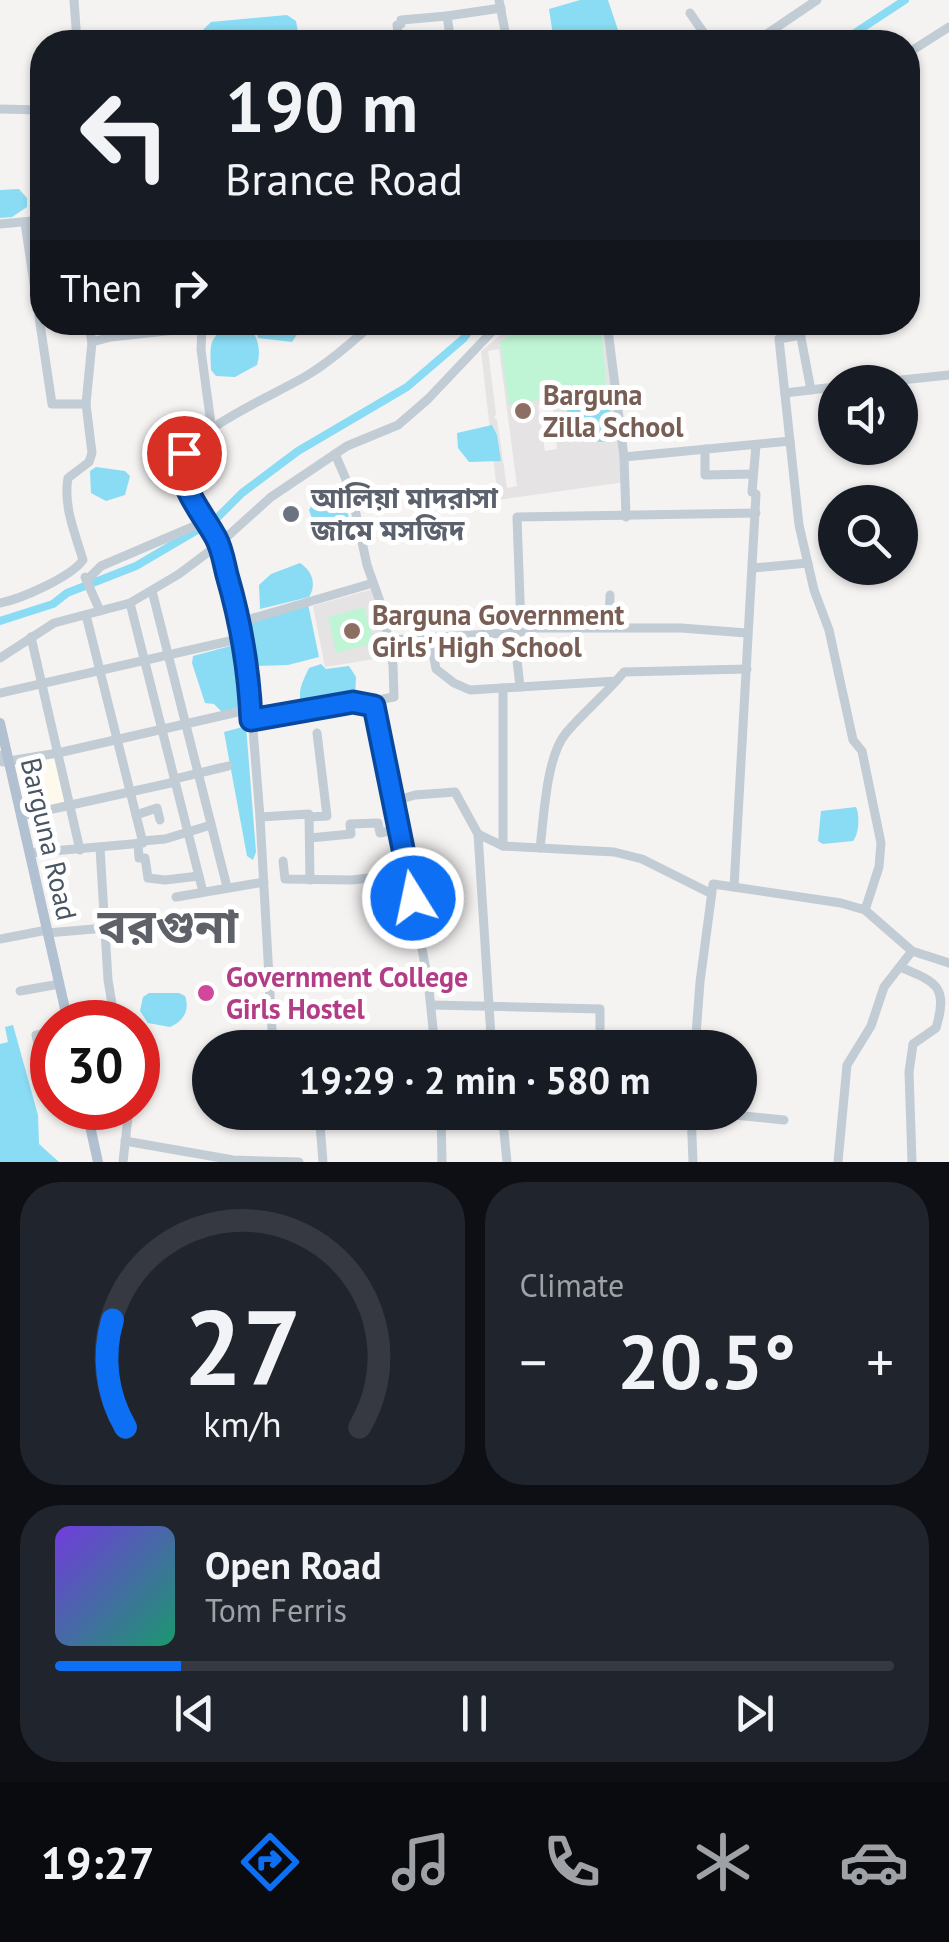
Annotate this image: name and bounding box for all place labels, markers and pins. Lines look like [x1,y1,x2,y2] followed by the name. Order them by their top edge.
[543,376,684,445] place label: Barguna Zilla School
[512,400,534,422] marker: Barguna Zilla School
[142,411,227,496] pin
[310,479,499,548] place label: আলিয়া মাদরাসা জামে মসজিদ
[280,503,302,525] marker: আলিয়া মাদরাসা জামে মসজিদ
[372,596,624,665] place label: Barguna Government Girls' High School
[341,620,363,642] marker: Barguna Government Girls' High School
[226,958,468,1027] place label: Government College Girls Hostel
[195,982,217,1004] marker: Government College Girls Hostel

